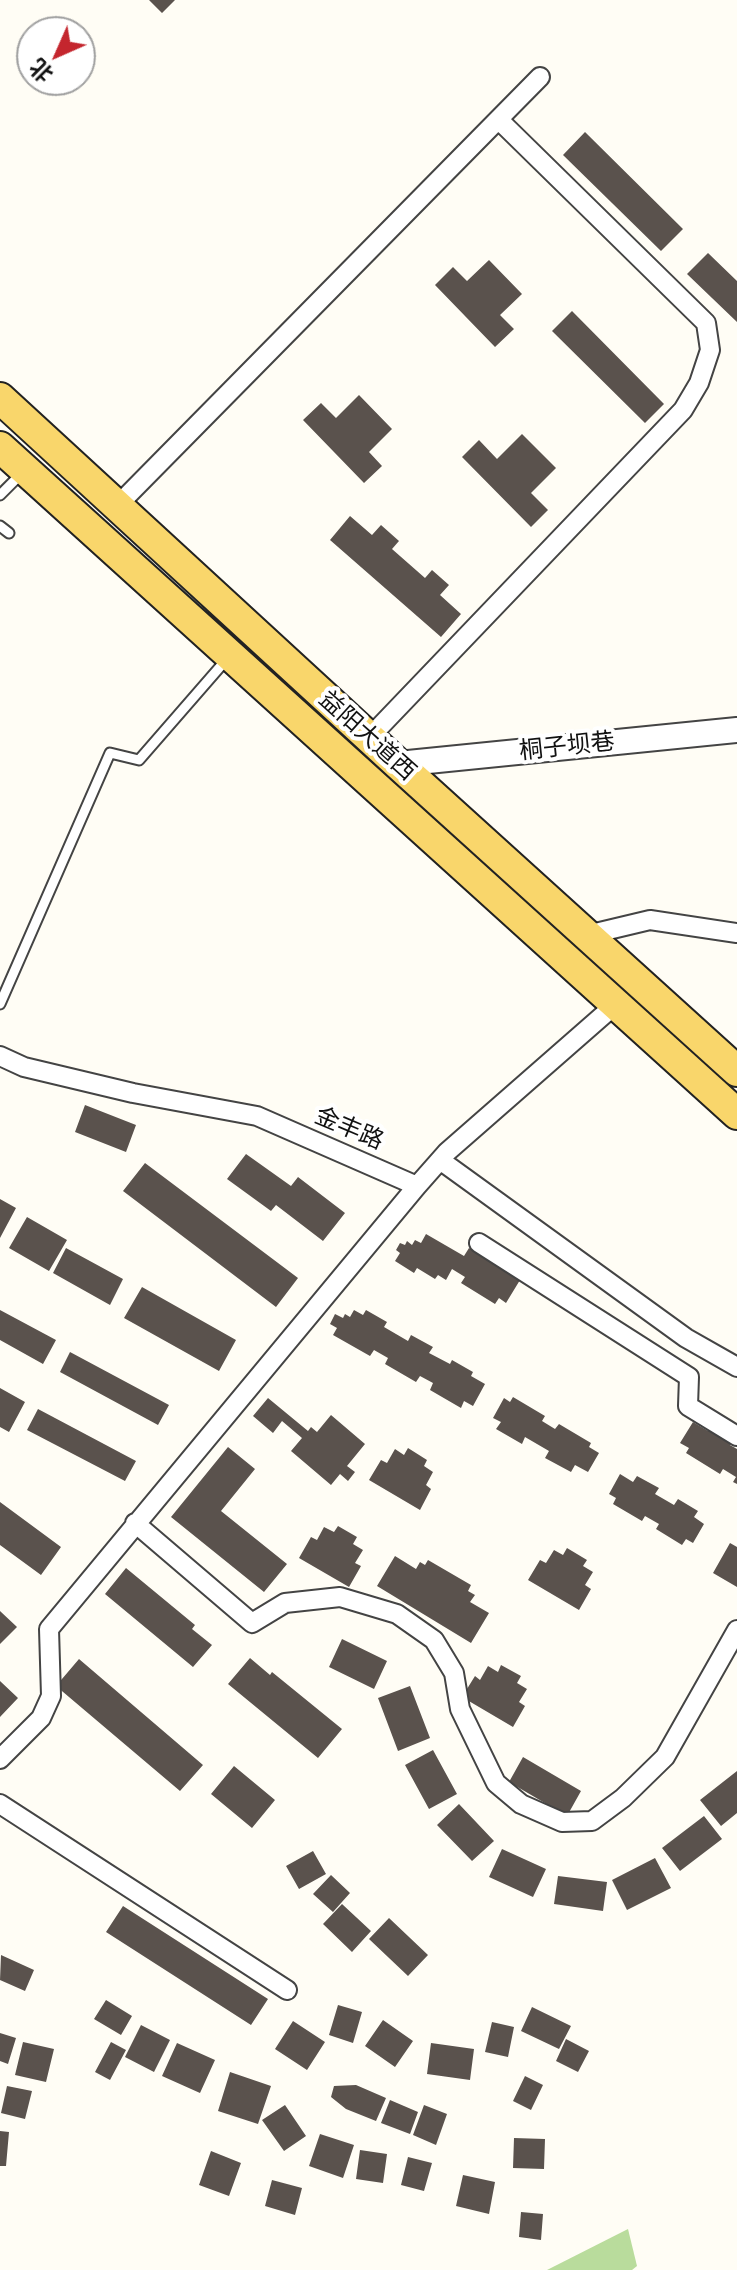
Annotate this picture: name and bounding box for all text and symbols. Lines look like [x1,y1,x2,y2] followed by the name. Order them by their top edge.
[16,16,96,96] north arrow
[22,53,59,90] text: 北
[313,685,421,787] street label: 益阳大道西
[518,728,616,766] street label: 桐子坝巷
[310,1102,388,1156] street label: 金丰路

